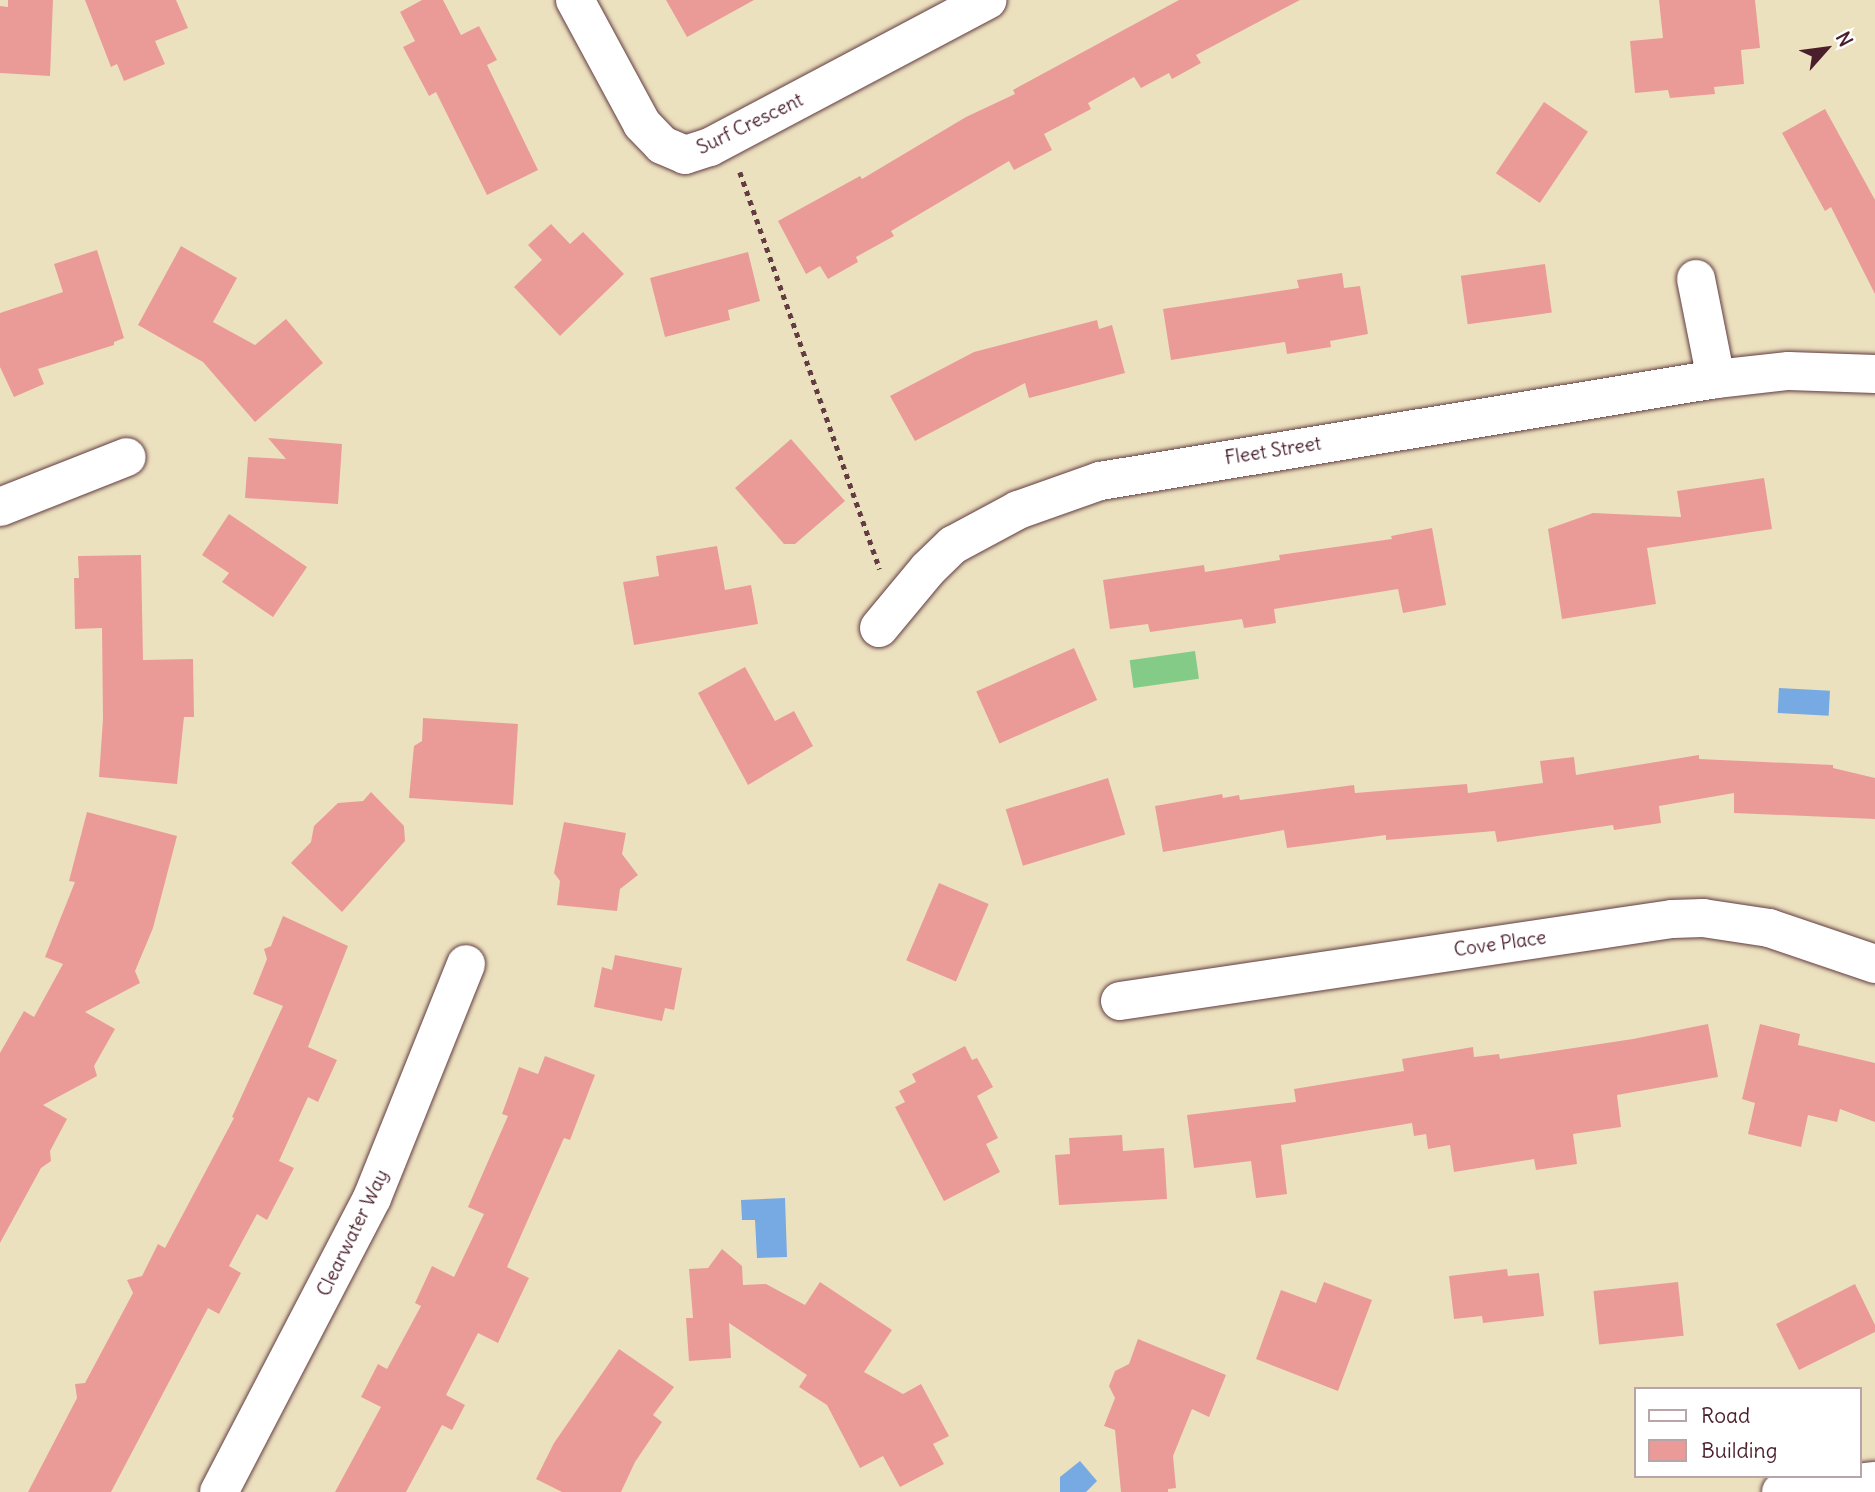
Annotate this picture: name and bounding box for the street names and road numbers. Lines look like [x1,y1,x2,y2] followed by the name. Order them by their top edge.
[693,88,807,160] street label: Surf Crescent
[1223,432,1323,470] street label: Fleet Street
[1452,926,1548,962] street label: Cove Place
[312,1166,394,1300] street label: Clearwater Way

